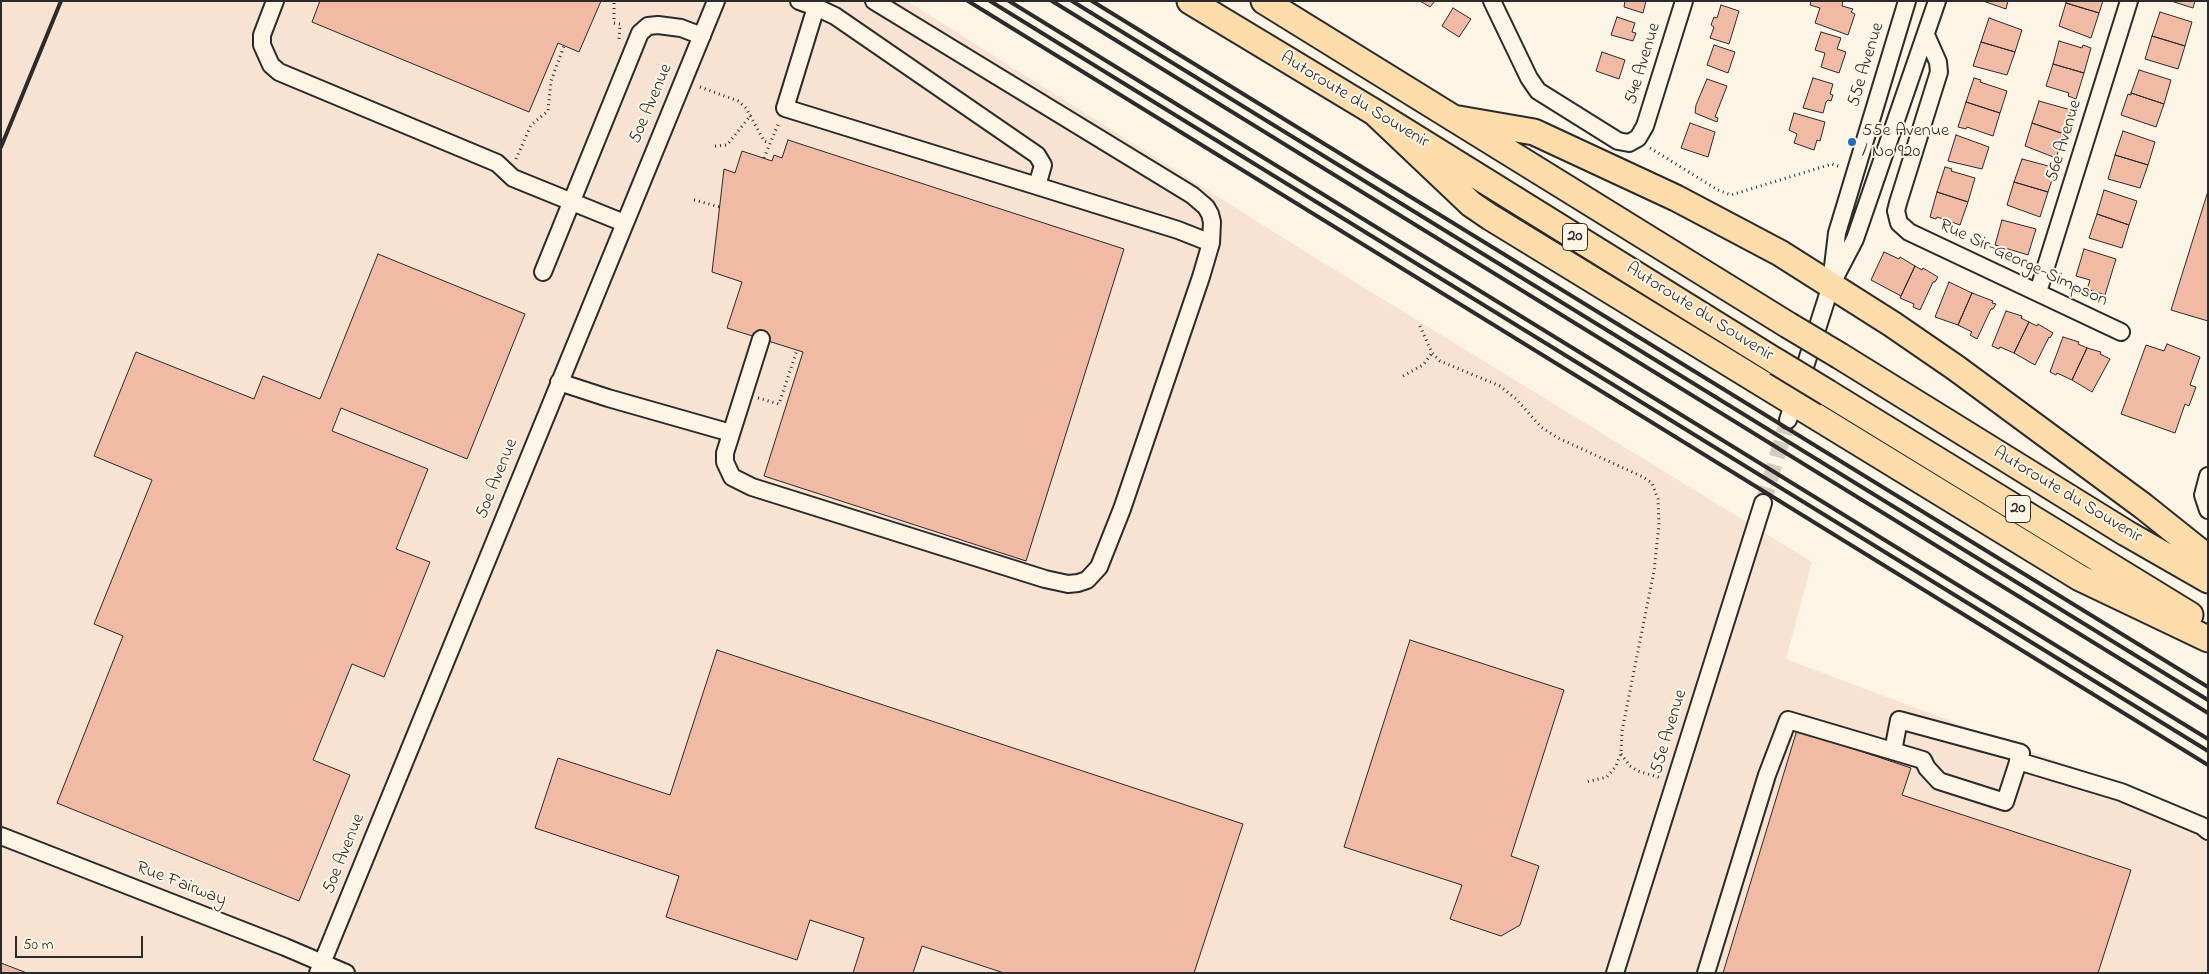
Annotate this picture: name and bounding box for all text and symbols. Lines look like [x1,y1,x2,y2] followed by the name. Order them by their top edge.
[1844,20,1890,110] street label: 55e Avenue
[1621,21,1667,107] street label: 54e Avenue
[1276,48,1432,154] street label: Autoroute du Souvenir
[626,61,678,147] street label: 50e Avenue
[2042,97,2088,185] street label: 56e Avenue
[1862,121,1949,163] place label: 55e Avenue / No 920
[1846,136,1858,148] marker: 55e Avenue / No 920
[1935,216,2111,312] street label: Rue Sir-George-Simpson
[1562,223,1588,250] road number: 20
[1621,259,1777,367] street label: Autoroute du Souvenir
[472,436,524,522] street label: 50e Avenue
[1989,443,2145,549] street label: Autoroute du Souvenir
[2006,496,2030,522] road number: 20
[1647,687,1693,777] street label: 55e Avenue
[319,811,371,897] street label: 50e Avenue
[133,858,229,912] street label: Rue Fairway
[18,926,145,958] scale bar
[23,934,53,956] text: 50 m

